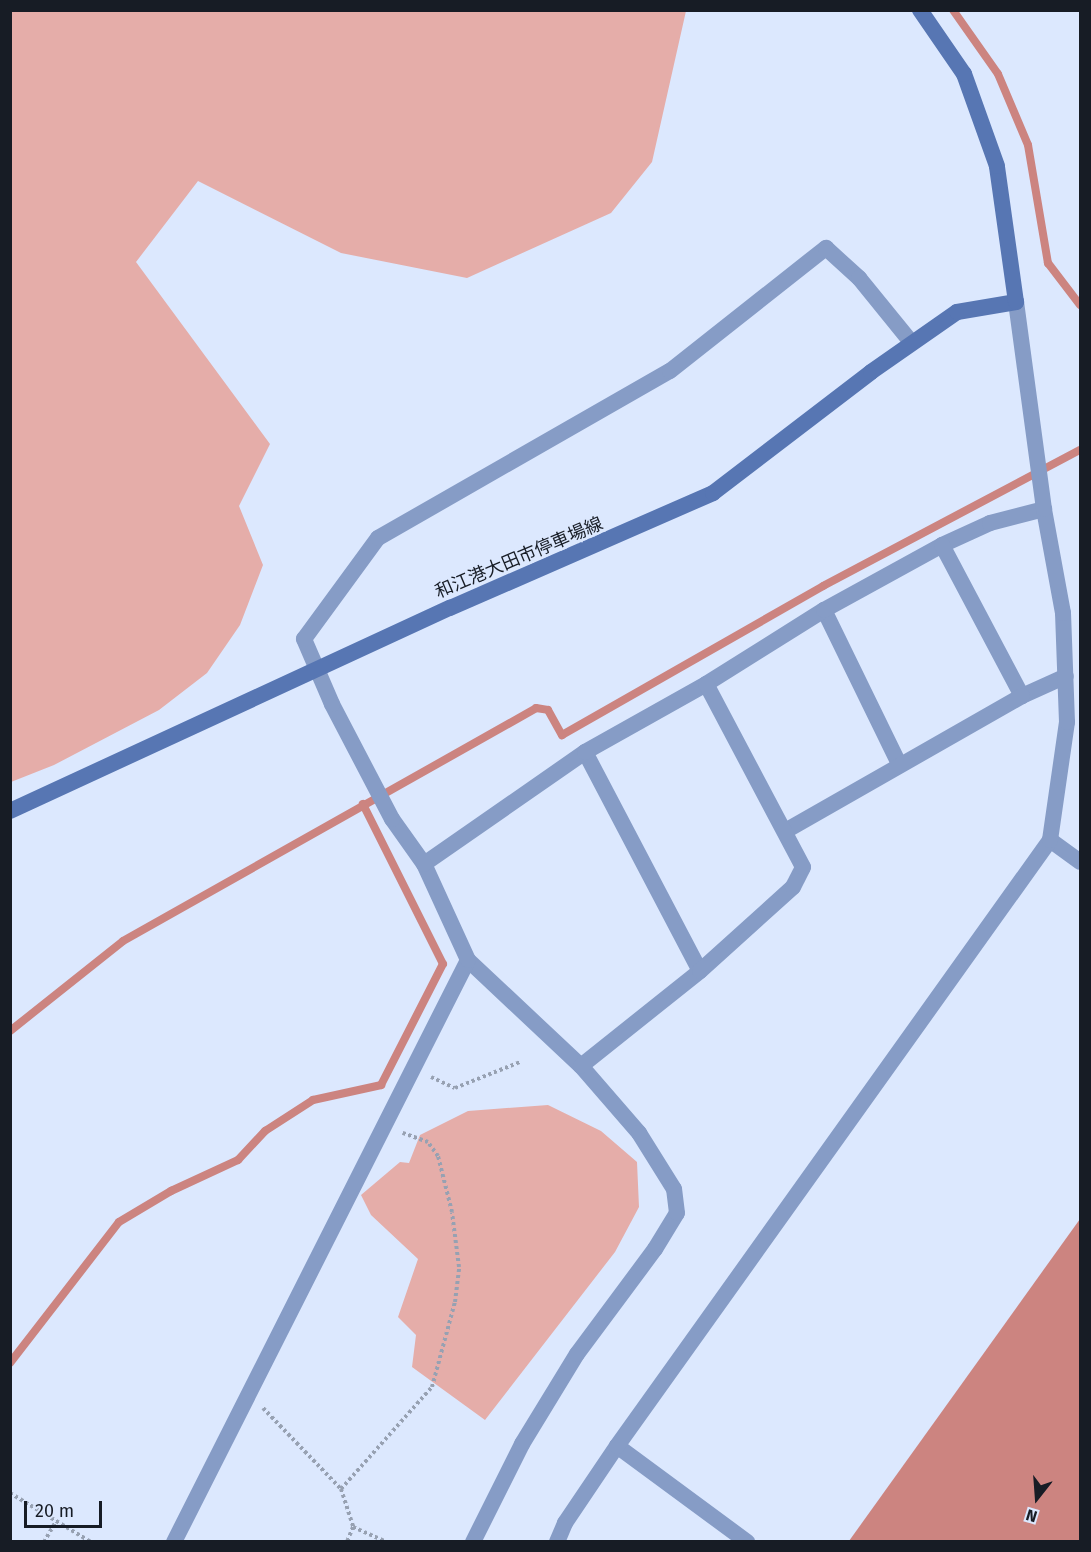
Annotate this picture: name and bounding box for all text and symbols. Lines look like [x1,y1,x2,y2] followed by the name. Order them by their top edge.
[432,513,606,603] street label: 和江港大田市停車場線
[1007,1468,1067,1528] north arrow
[27,1489,105,1527] scale bar
[35,1500,74,1522] text: 20 m
[1024,1505,1039,1526] text: N

